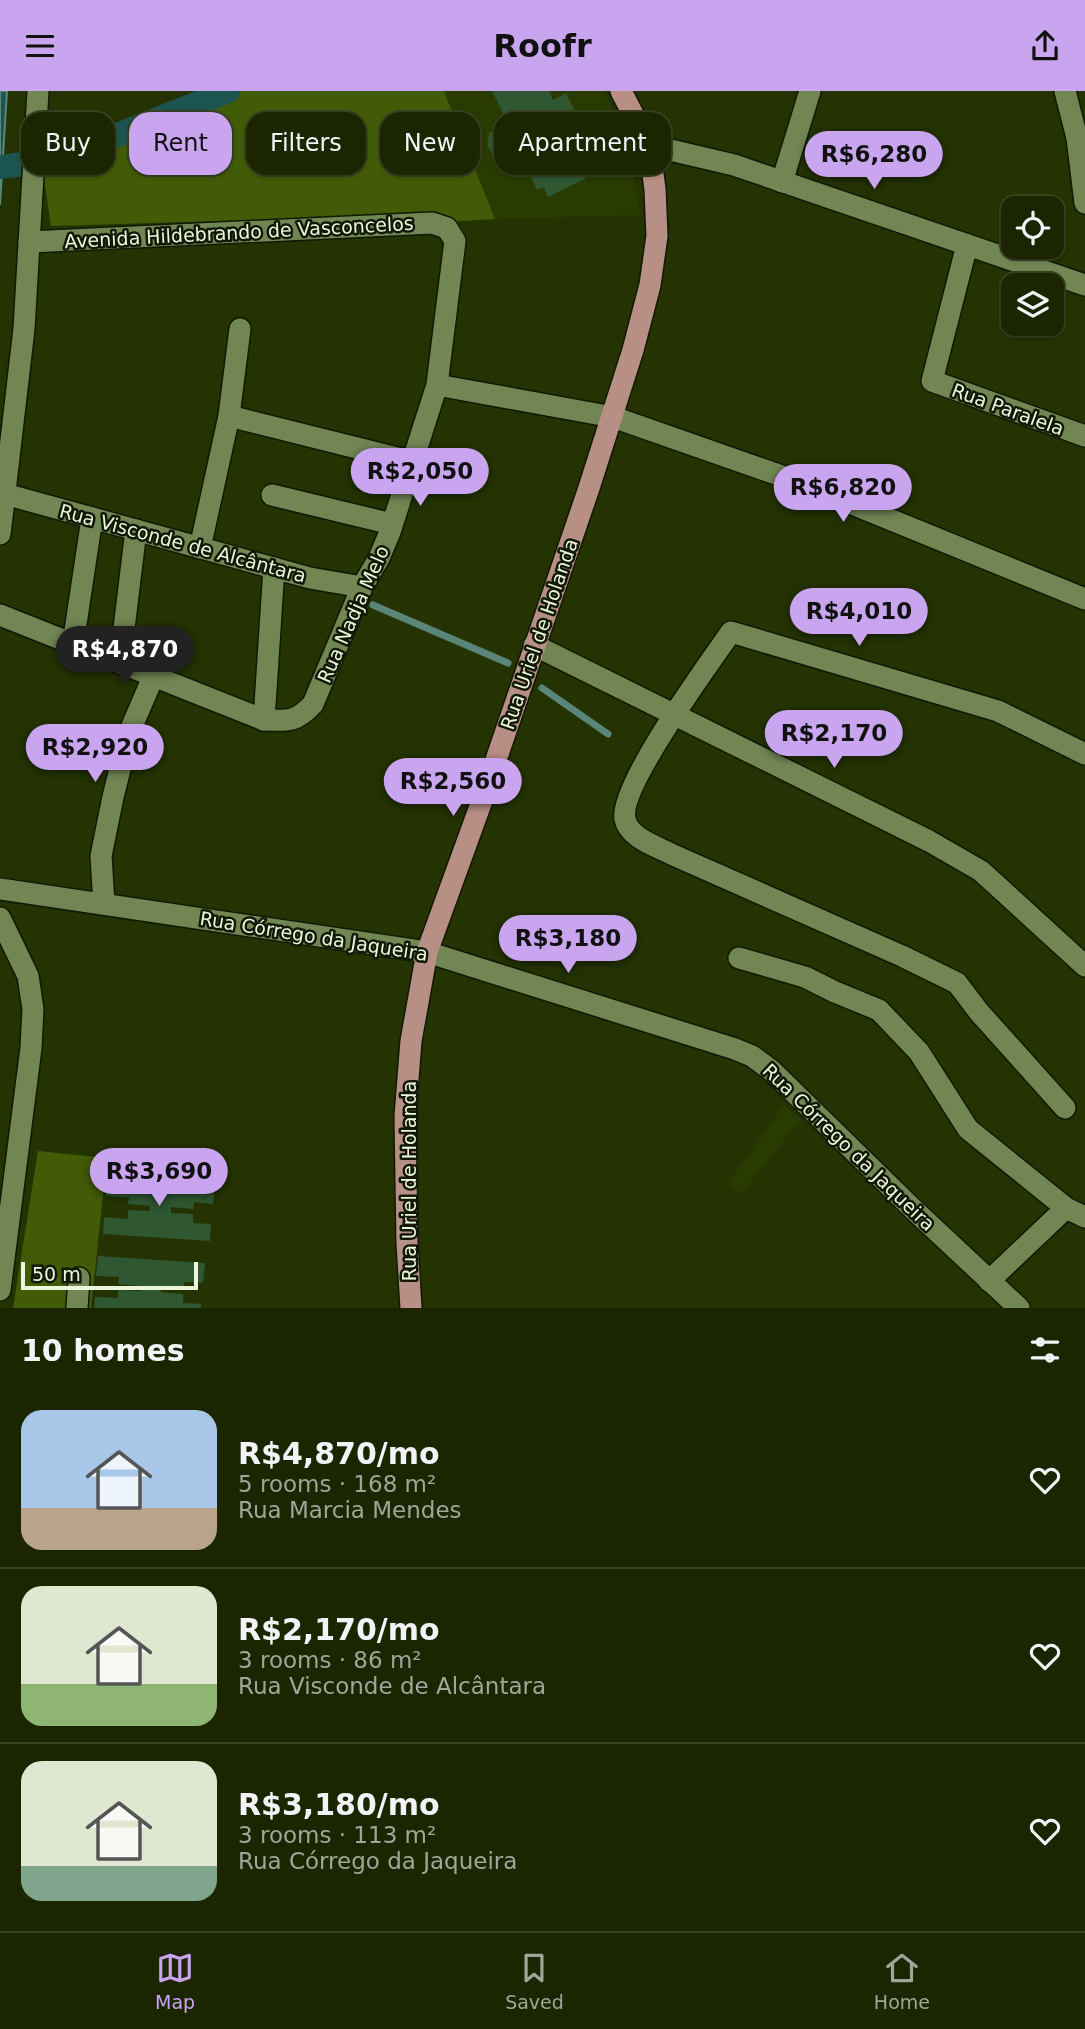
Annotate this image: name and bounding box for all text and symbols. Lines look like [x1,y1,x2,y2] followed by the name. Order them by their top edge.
[21,27,59,65] icon: menu
[493,27,592,65] text: Roofr
[1026,27,1064,65] icon: share
[21,112,115,175] chip: Buy
[129,112,232,175] chip: Rent
[246,112,366,175] chip: Filters
[380,112,480,175] chip: New
[494,112,671,175] chip: Apartment
[809,132,939,191] pin: R$6,280
[821,141,927,167] text: R$6,280
[1001,196,1064,336] map controls
[1001,196,1064,259] button: locate
[64,212,414,252] street label: Avenida Hildebrando de Vasconcelos
[1001,273,1064,336] button: layers
[949,379,1067,439] street label: Rua Paralela
[355,449,485,508] pin: R$2,050
[367,458,473,484] text: R$2,050
[778,465,908,524] pin: R$6,820
[790,474,896,500] text: R$6,820
[57,499,309,587] street label: Rua Visconde de Alcântara
[496,536,582,732] street label: Rua Uriel de Holanda
[313,542,393,686] street label: Rua Nadja Melo
[794,589,924,648] pin: R$4,010
[806,598,912,624] text: R$4,010
[60,627,190,686] pin: R$4,870
[72,636,178,662] text: R$4,870
[769,711,899,770] pin: R$2,170
[781,720,887,746] text: R$2,170
[30,725,160,784] pin: R$2,920
[42,734,148,760] text: R$2,920
[388,759,518,818] pin: R$2,560
[400,768,506,794] text: R$2,560
[198,907,430,965] street label: Rua Córrego da Jaqueira
[503,915,633,975] pin: R$3,180
[515,925,621,951] text: R$3,180
[758,1059,940,1235] street label: Rua Córrego da Jaqueira
[398,1081,420,1281] street label: Rua Uriel de Holanda
[94,1149,224,1208] pin: R$3,690
[106,1158,212,1184] text: R$3,690
[21,1259,198,1291] scale bar
[32,1263,81,1285] text: 50 m
[1026,1331,1064,1369] icon: filters
[21,1333,185,1368] text: 10 homes
[238,1436,440,1471] text: R$4,870/mo
[77,1438,161,1522] icon: home
[1026,1461,1064,1499] icon: heart
[238,1471,436,1497] text: 5 rooms · 168 m²
[238,1497,462,1523] text: Rua Marcia Mendes
[238,1612,440,1647] text: R$2,170/mo
[77,1614,161,1698] icon: home
[1026,1637,1064,1675] icon: heart
[238,1647,422,1673] text: 3 rooms · 86 m²
[238,1673,546,1699] text: Rua Visconde de Alcântara
[238,1787,440,1822] text: R$3,180/mo
[77,1789,161,1873] icon: home
[1026,1812,1064,1850] icon: heart
[238,1822,436,1848] text: 3 rooms · 113 m²
[238,1848,517,1874] text: Rua Córrego da Jaqueira
[155,1949,195,2013] tab: Map
[505,1949,564,2013] tab: Saved
[874,1949,930,2013] tab: Home

